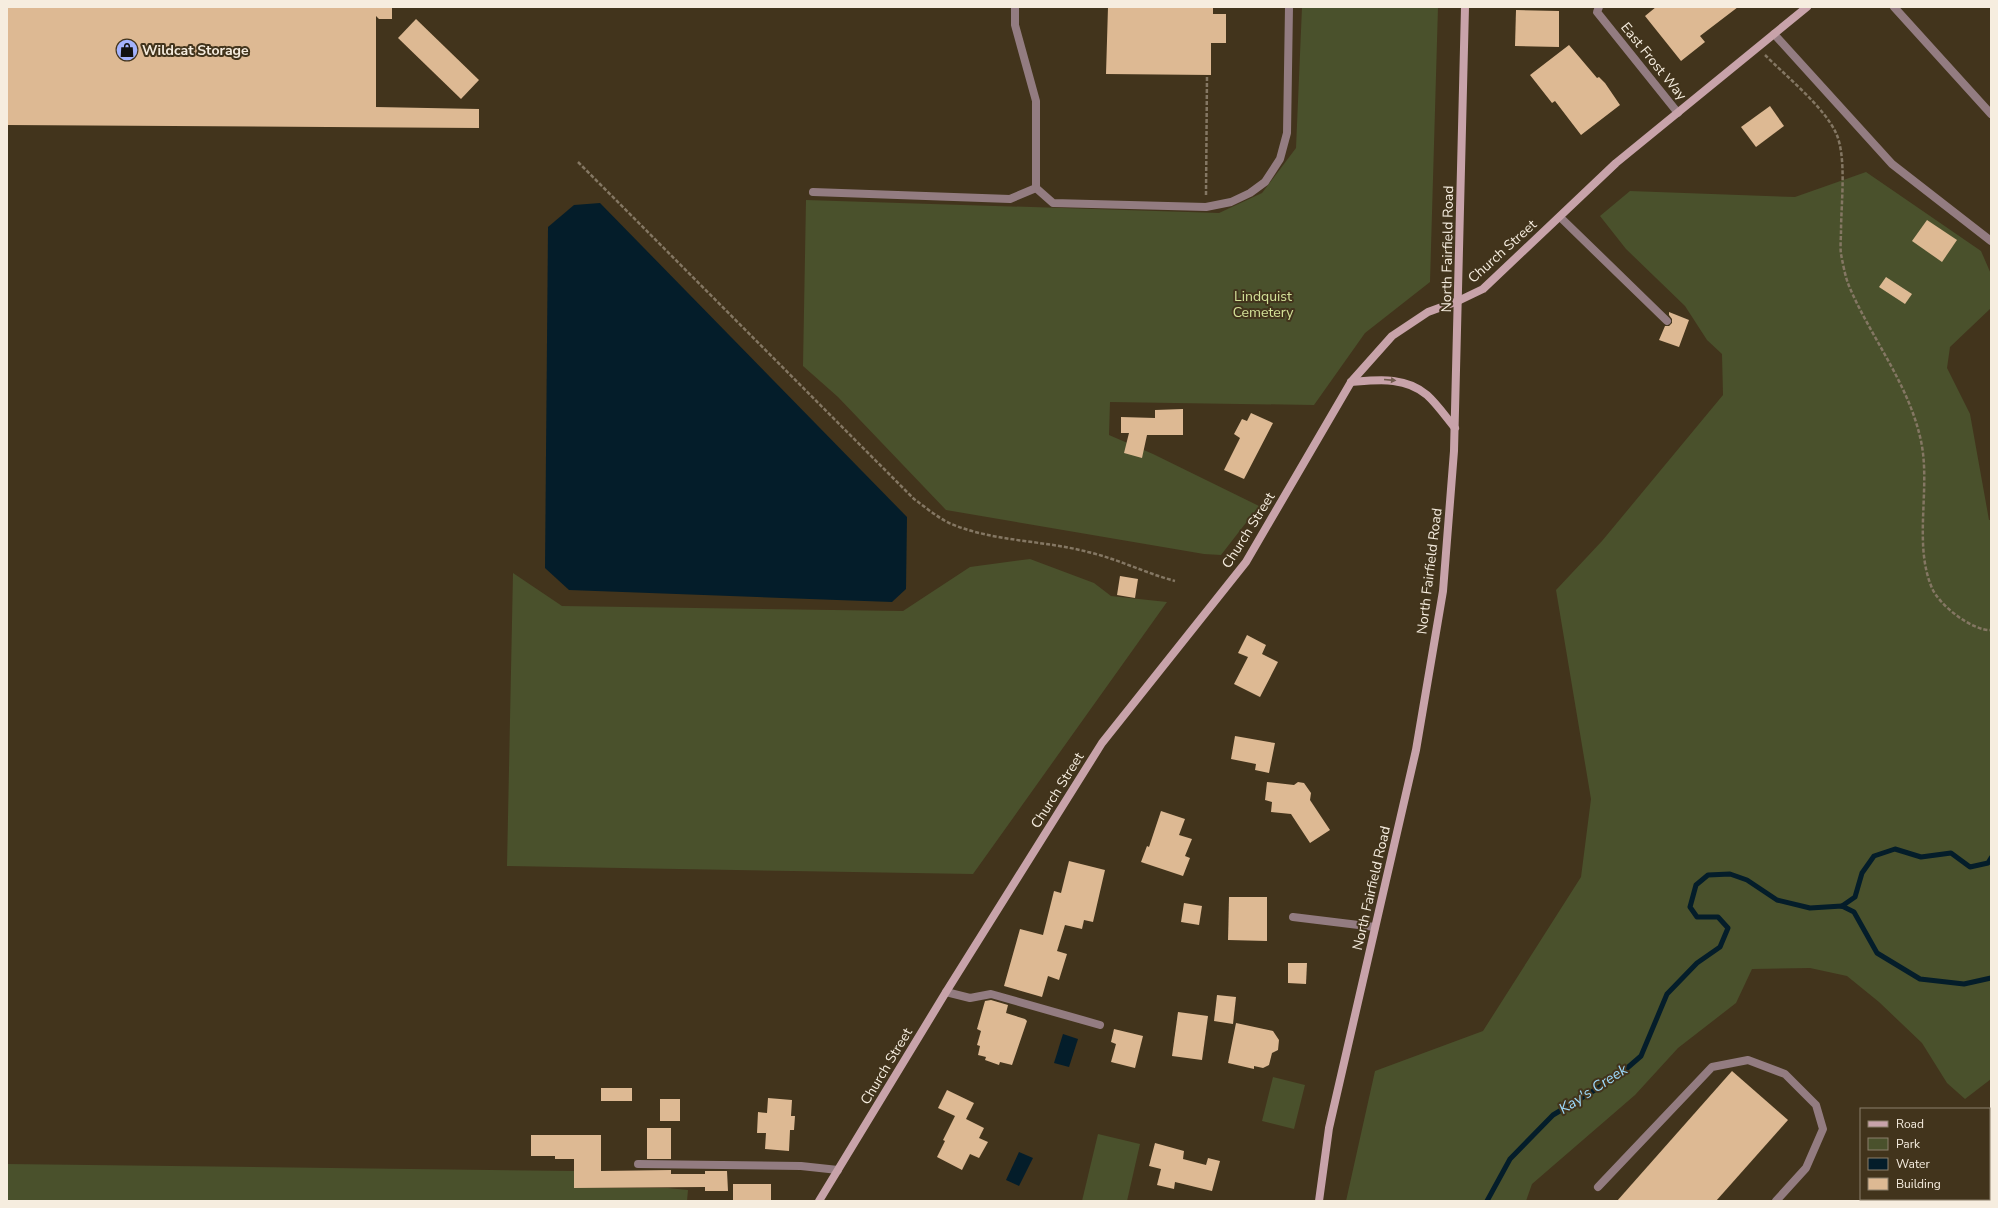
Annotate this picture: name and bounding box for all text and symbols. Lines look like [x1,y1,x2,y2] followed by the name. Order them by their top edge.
[1616,18,1691,105] street label: East Frost Way
[114,37,140,63] shop icon: Wildcat Storage
[142,41,249,60] place label: Wildcat Storage
[1437,185,1458,313] street label: North Fairfield Road
[1464,215,1541,287] street label: Church Street
[1233,287,1294,322] park label: Lindquist Cemetery
[1384,377,1396,384] one-way arrow
[1217,489,1279,572] street label: Church Street
[1412,507,1447,635] street label: North Fairfield Road
[1026,749,1088,832] street label: Church Street
[1348,824,1395,952] street label: North Fairfield Road
[856,1024,917,1108] street label: Church Street
[1555,1059,1632,1119] water label: Kay's Creek
[1860,1108,1990,1200] legend
[1896,1116,1924,1132] text: Road
[1896,1136,1921,1152] text: Park
[1896,1156,1930,1172] text: Water
[1896,1176,1941,1192] text: Building

